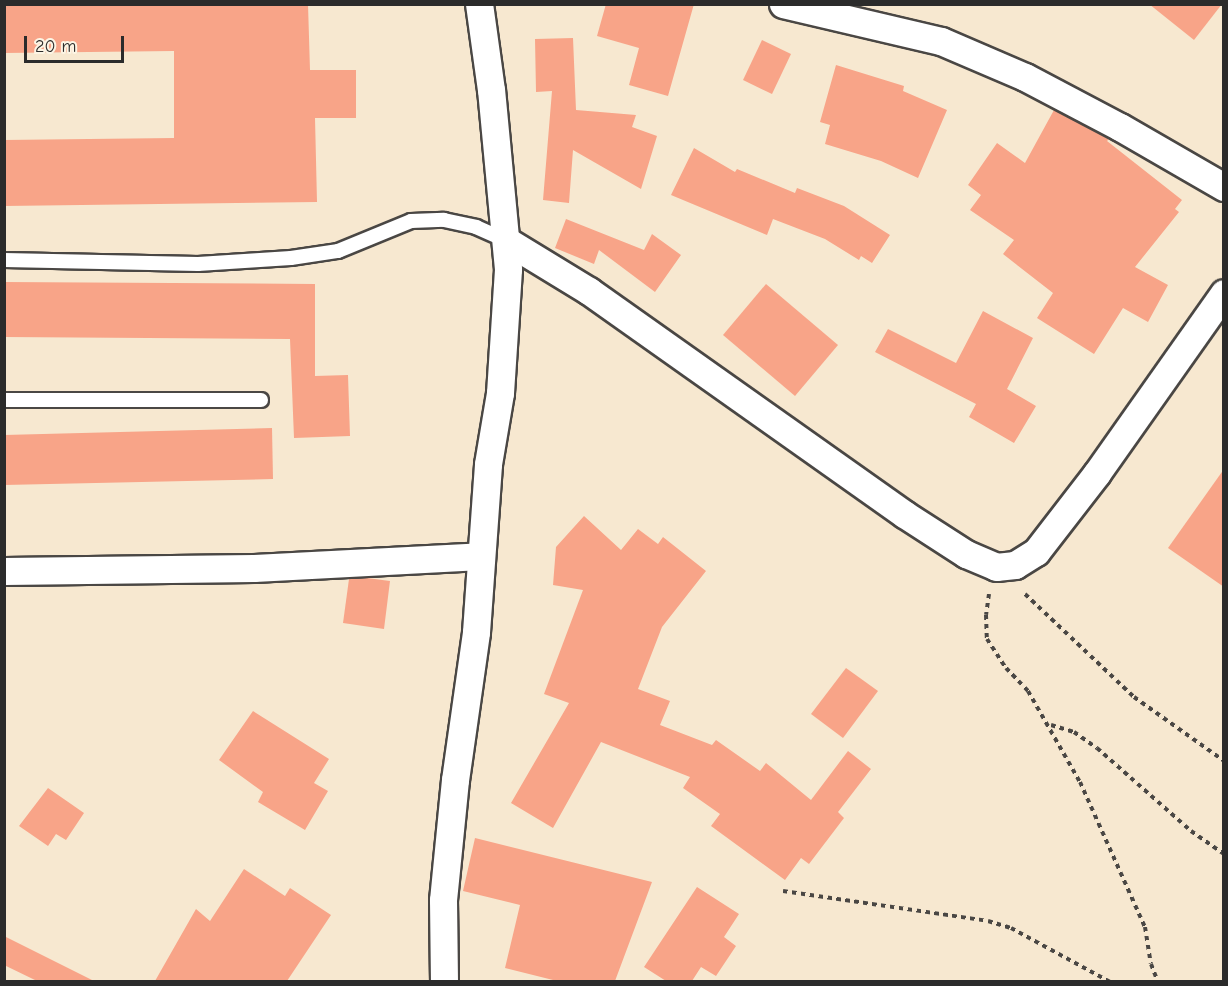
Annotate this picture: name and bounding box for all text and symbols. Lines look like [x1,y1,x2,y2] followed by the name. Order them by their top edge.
[27,24,128,62] scale bar
[35,36,76,57] text: 20 m

